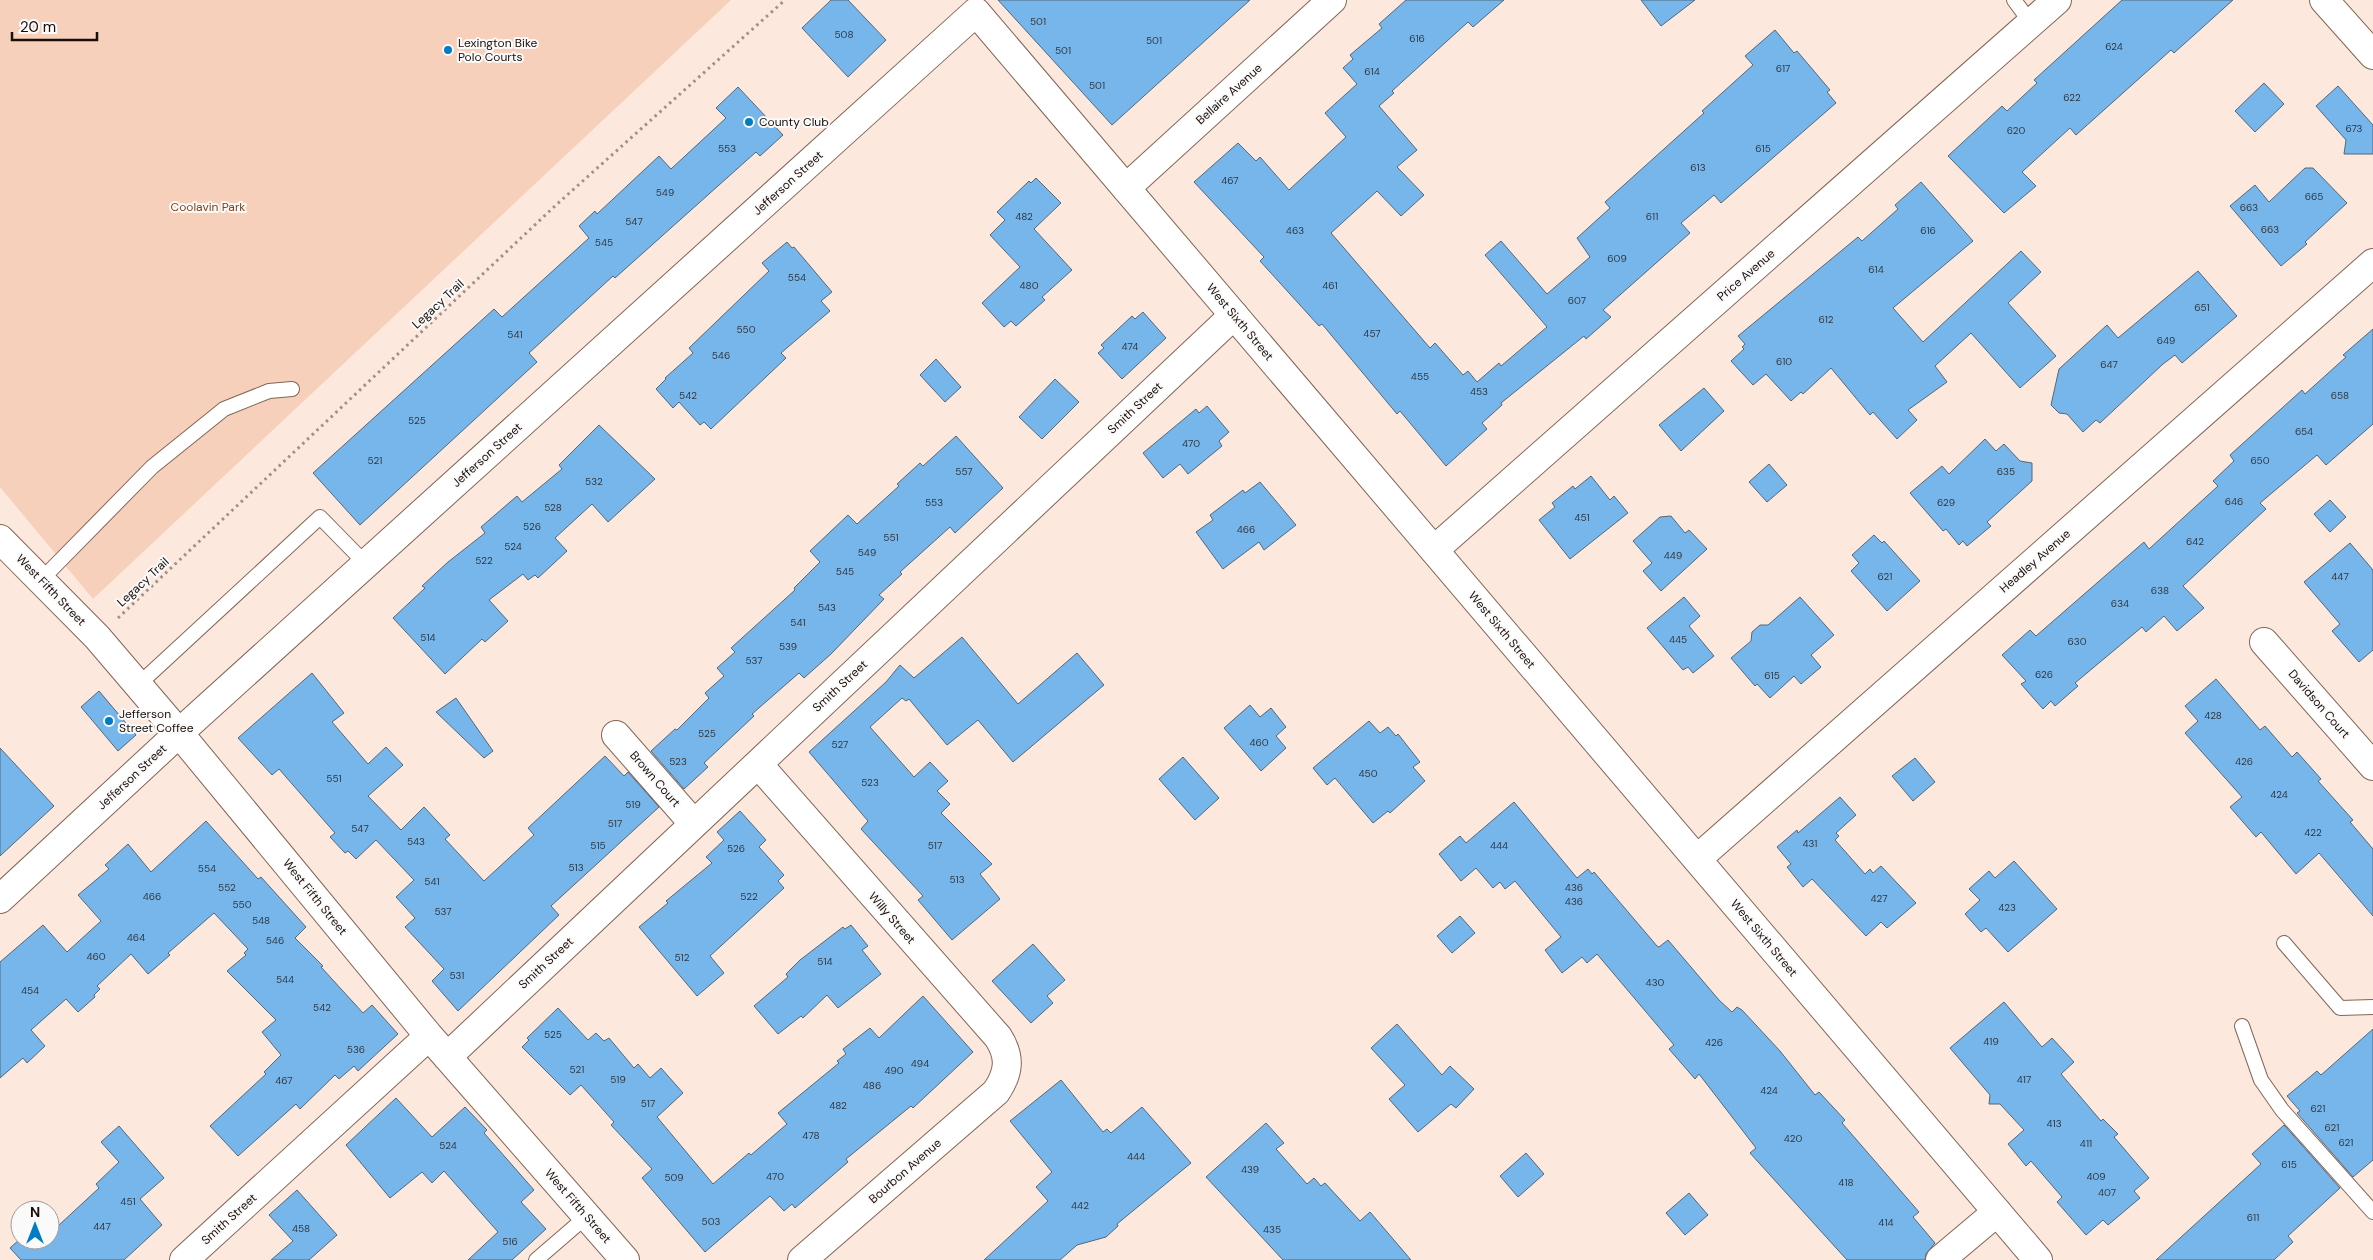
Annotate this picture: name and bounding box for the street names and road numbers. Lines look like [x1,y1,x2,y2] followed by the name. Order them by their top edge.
[1193,60,1266,128] street label: Bellaire Avenue
[749,147,827,219] street label: Jefferson Street
[1714,245,1779,305] street label: Price Avenue
[409,276,467,332] street label: Legacy Trail
[1203,280,1277,364] street label: West Sixth Street
[1104,378,1166,437] street label: Smith Street
[448,419,526,491] street label: Jefferson Street
[1996,526,2074,596] street label: Headley Avenue
[13,551,89,629] street label: West Fifth Street
[114,554,172,610] street label: Legacy Trail
[1465,588,1539,672] street label: West Sixth Street
[809,656,871,715] street label: Smith Street
[2285,666,2354,742] street label: Davidson Court
[94,741,170,813] street label: Jefferson Street
[626,748,684,811] street label: Brown Court
[279,856,351,939] street label: West Fifth Street
[865,889,919,948] street label: Willy Street
[1727,896,1801,980] street label: West Sixth Street
[515,933,577,992] street label: Smith Street
[865,1135,945,1207] street label: Bourbon Avenue
[541,1165,615,1247] street label: West Fifth Street
[198,1190,260,1248] street label: Smith Street

